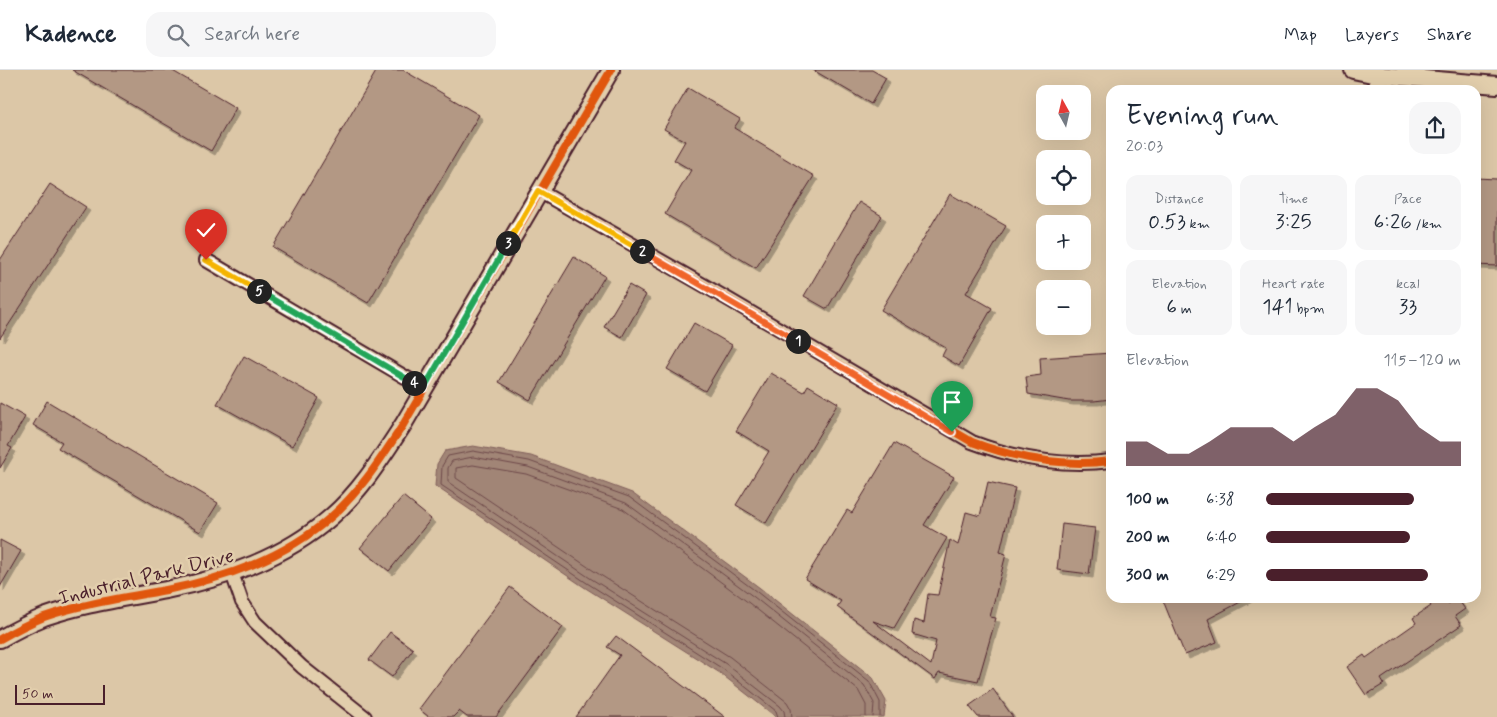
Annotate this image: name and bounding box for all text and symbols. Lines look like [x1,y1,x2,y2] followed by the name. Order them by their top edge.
[146,12,496,57] search box
[25,19,116,50] text: Kadence
[164,21,192,49] icon: search
[204,22,300,47] text: Search here
[1284,23,1317,47] text: Map
[1345,23,1399,47] text: Layers
[1427,23,1472,47] text: Share
[1036,85,1091,140] north arrow
[1036,85,1091,335] map controls
[1126,98,1279,135] text: Evening run
[1409,102,1461,154] button: share
[1126,136,1163,157] text: 20:03
[1036,150,1091,205] button: locate
[1155,190,1204,208] text: Distance
[1279,190,1308,208] text: Time
[1394,190,1422,208] text: Pace
[1148,208,1186,236] text: 0.53
[1275,208,1312,236] text: 3:25
[1374,208,1412,236] text: 6:26
[185,209,227,260] pin
[1036,215,1091,270] button: +
[1186,215,1210,233] text: km
[1412,215,1442,233] text: /km
[192,216,220,244] icon: check
[496,230,520,256] pin: 3
[505,234,512,252] text: 3
[630,238,654,264] pin: 2
[639,242,646,260] text: 2
[1152,275,1207,293] text: Elevation
[1262,275,1325,293] text: Heart rate
[1396,275,1420,293] text: kcal
[246,278,272,304] pin: 5
[1036,280,1091,335] button: −
[255,282,264,300] text: 5
[1166,293,1177,321] text: 6
[1262,293,1293,321] text: 141
[1399,293,1417,321] text: 33
[1177,300,1192,318] text: m
[1293,300,1325,318] text: bpm
[786,328,810,354] pin: 1
[795,332,802,350] text: 1
[1126,350,1189,371] text: Elevation
[1383,350,1461,371] text: 115–120 m
[402,370,426,396] pin: 4
[410,374,419,392] text: 4
[931,381,973,432] pin
[938,388,966,416] icon: arrive
[1126,489,1169,510] text: 100 m
[1206,489,1234,510] text: 6:38
[1126,527,1170,548] text: 200 m
[1206,527,1237,548] text: 6:40
[56,543,237,612] street label: Industrial Park Drive
[1126,565,1169,586] text: 300 m
[1206,565,1236,586] text: 6:29
[15,682,105,705] scale bar
[22,685,53,703] text: 50 m

